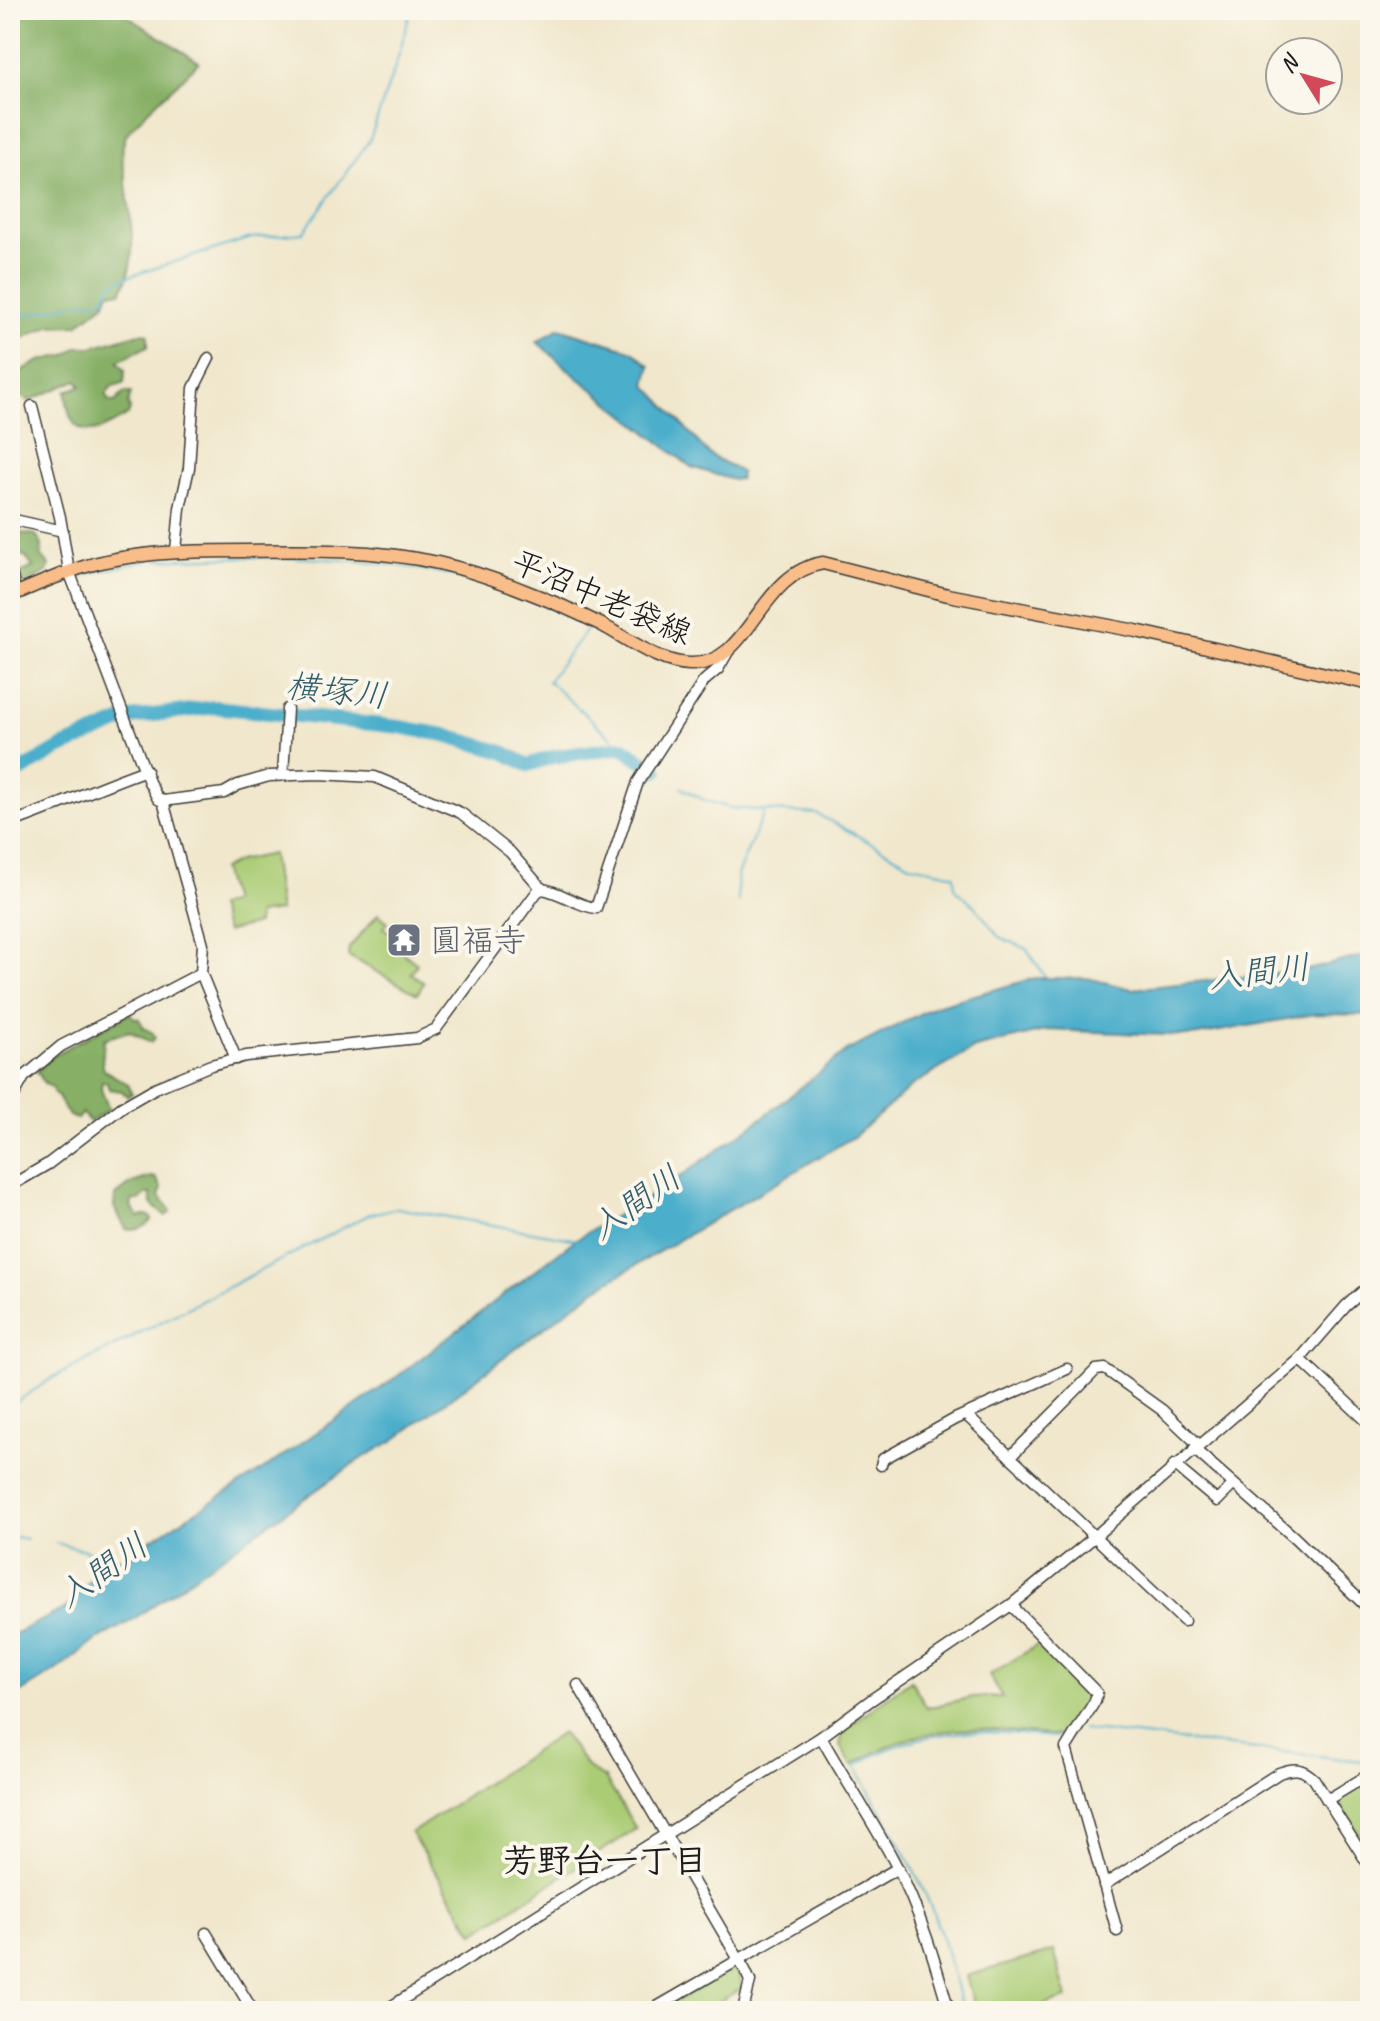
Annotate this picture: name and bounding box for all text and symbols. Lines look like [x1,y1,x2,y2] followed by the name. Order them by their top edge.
[1264,36,1344,116] north arrow
[1274,48,1306,78] text: N
[505,541,698,654] street label: 平沼中老袋線
[284,664,390,717] water label: 横塚川
[430,920,526,961] place label: 圓福寺
[385,921,423,959] temple icon: 圓福寺
[1206,945,1312,998] water label: 入間川
[581,1156,689,1249] water label: 入間川
[48,1524,156,1617] water label: 入間川
[503,1839,707,1882] district label: 芳野台一丁目

